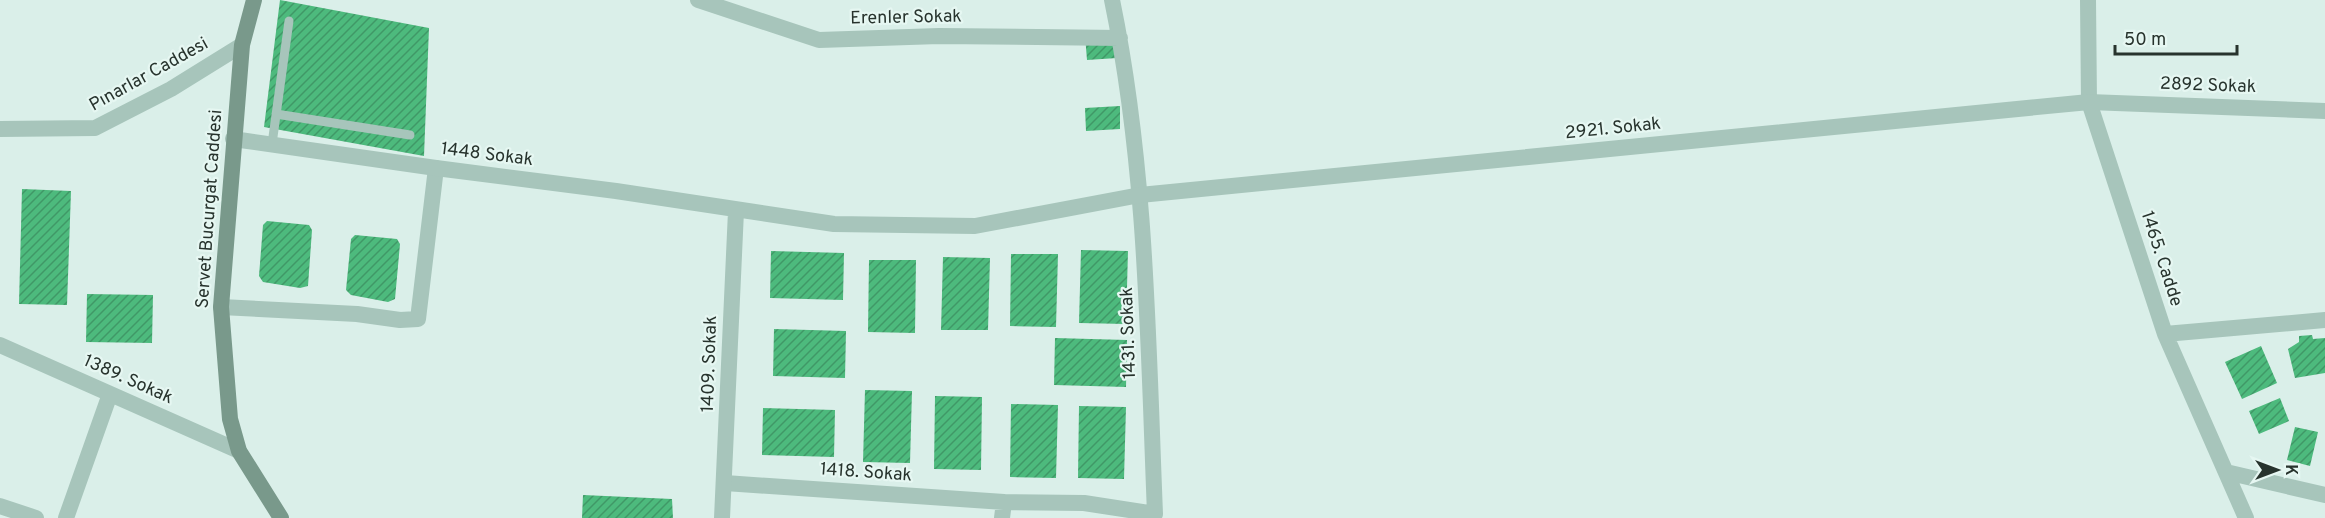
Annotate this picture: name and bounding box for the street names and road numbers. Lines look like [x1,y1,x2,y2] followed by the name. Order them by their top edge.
[850,6,962,30] street label: Erenler Sokak
[85,33,213,117] street label: Pınarlar Caddesi
[2159,73,2257,99] street label: 2892 Sokak
[192,109,228,309] street label: Servet Bucurgat Caddesi
[1564,113,1662,145] street label: 2921. Sokak
[440,138,534,172] street label: 1448 Sokak
[2135,208,2187,310] street label: 1465. Cadde
[1116,287,1142,379] street label: 1431. Sokak
[697,315,723,413] street label: 1409. Sokak
[80,350,176,410] street label: 1389. Sokak
[819,458,913,488] street label: 1418. Sokak

